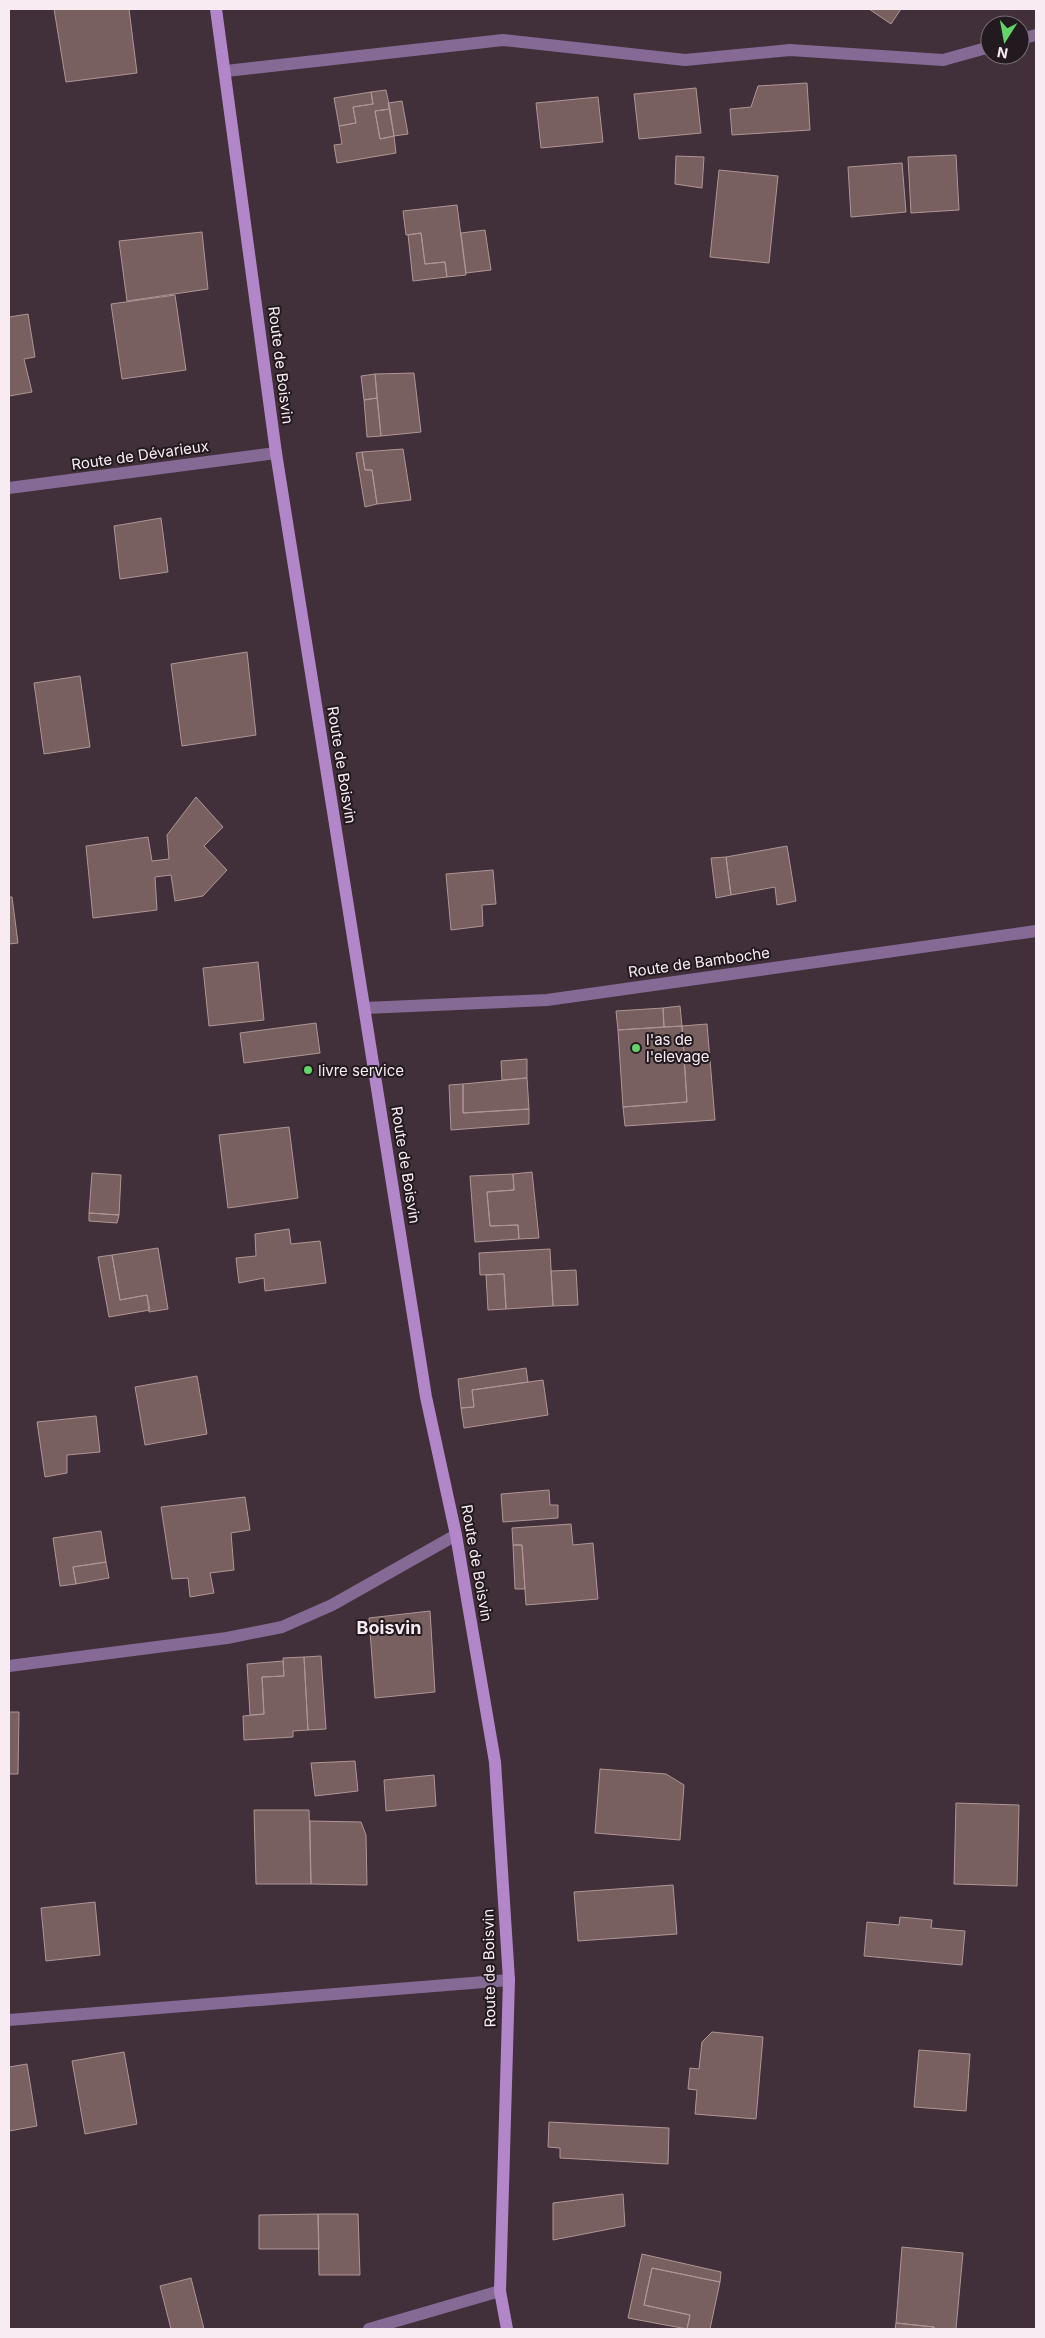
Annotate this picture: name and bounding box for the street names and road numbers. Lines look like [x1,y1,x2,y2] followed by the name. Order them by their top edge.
[264,305,298,425] street label: Route de Boisvin
[70,436,210,474] street label: Route de Dévarieux
[323,705,361,825] street label: Route de Boisvin
[627,943,771,981] street label: Route de Bamboche
[387,1105,425,1225] street label: Route de Boisvin
[457,1503,497,1623] street label: Route de Boisvin
[478,1909,500,2027] street label: Route de Boisvin

